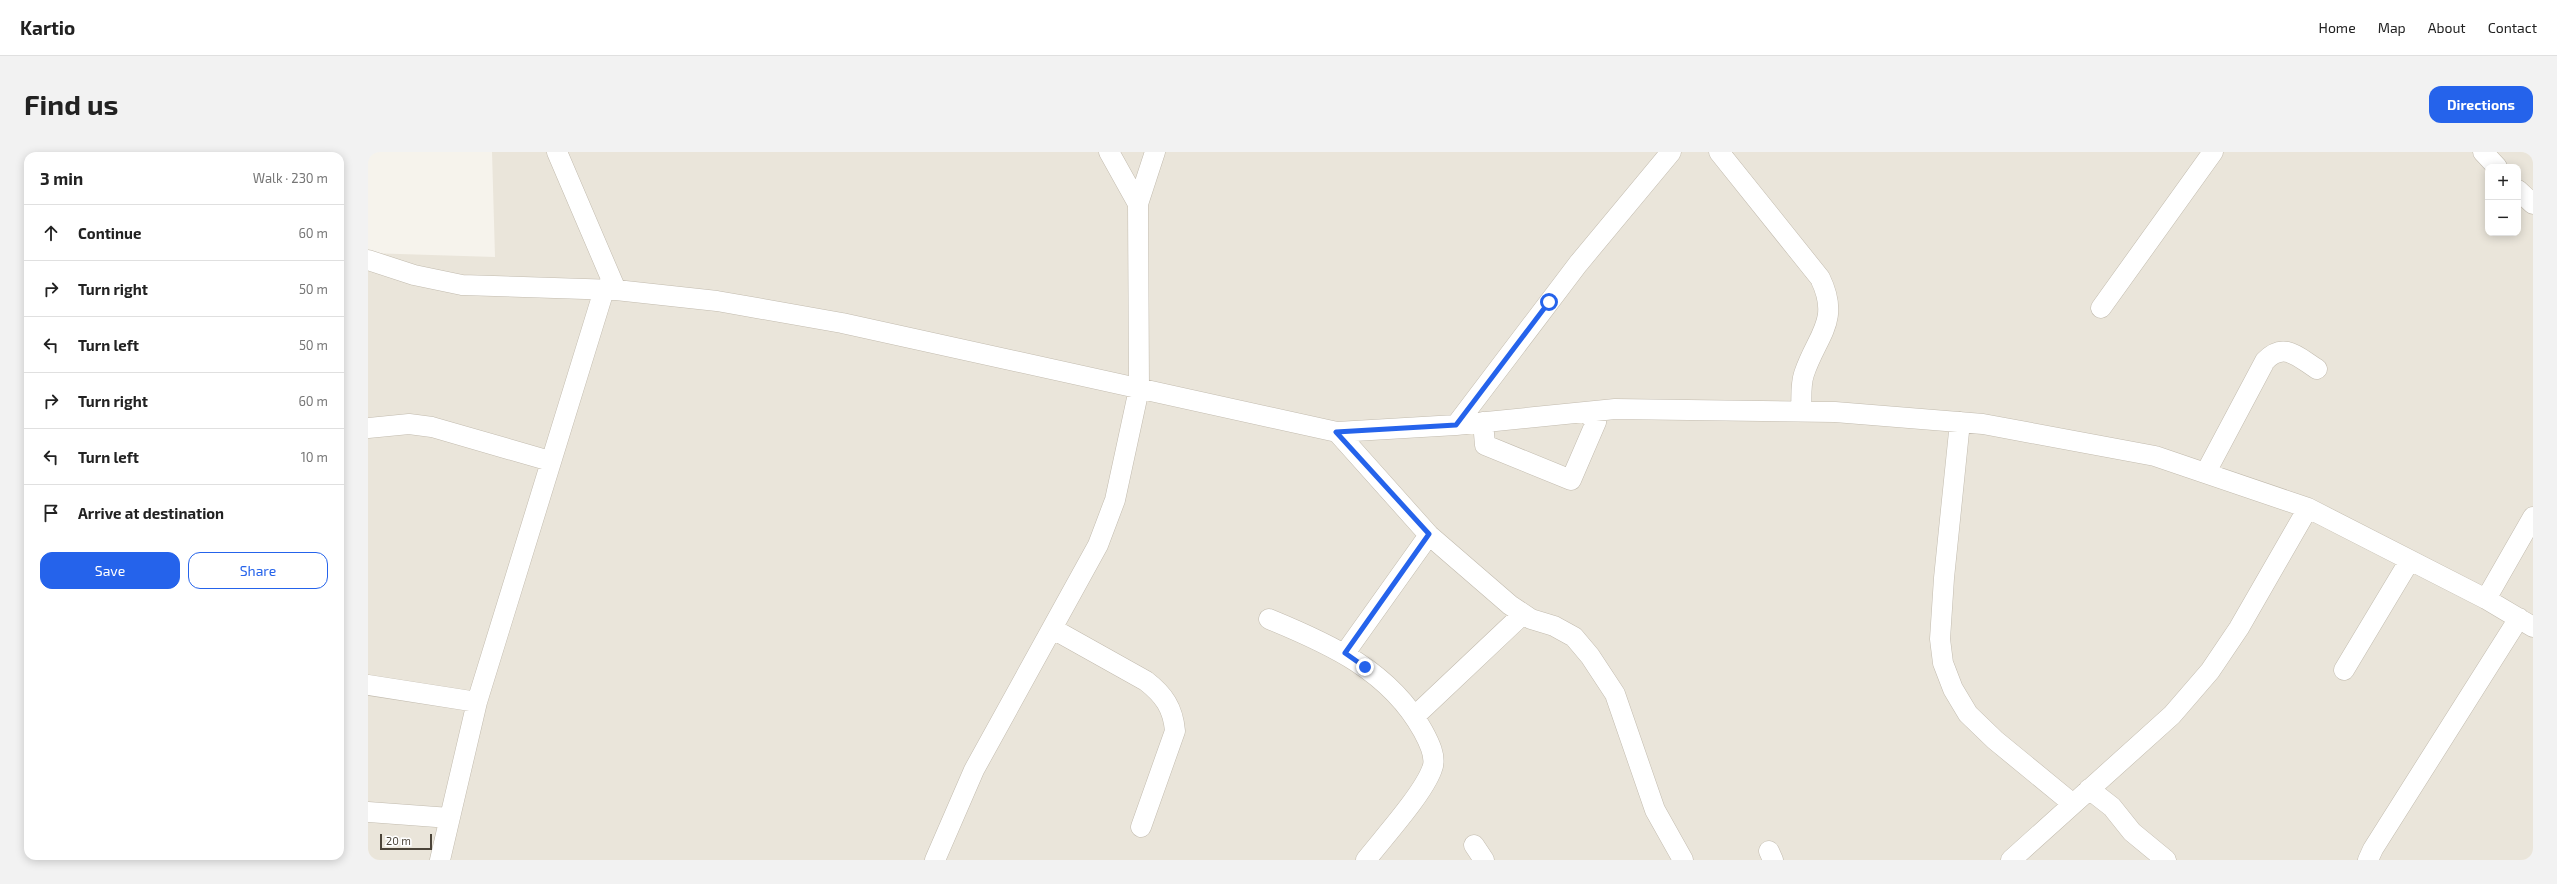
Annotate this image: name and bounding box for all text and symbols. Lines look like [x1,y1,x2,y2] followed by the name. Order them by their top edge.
[20,16,75,39] text: Kartio
[2319,19,2356,36] text: Home
[2378,19,2406,36] text: Map
[2428,19,2466,36] text: About
[2488,19,2537,36] text: Contact
[2429,86,2533,123] button: Directions
[24,87,118,121] text: Find us
[2485,164,2521,236] map controls
[2485,164,2521,200] button: +
[40,168,83,188] text: 3 min
[253,170,328,186] text: Walk · 230 m
[2485,200,2521,236] button: −
[40,222,62,244] icon: ahead
[78,224,141,242] text: Continue
[298,225,328,241] text: 60 m
[40,278,62,300] icon: right
[78,280,148,298] text: Turn right
[299,281,328,297] text: 50 m
[1540,293,1558,311] route start
[40,334,62,356] icon: left
[78,336,139,354] text: Turn left
[299,337,328,353] text: 50 m
[40,390,62,412] icon: right
[78,392,148,410] text: Turn right
[298,393,328,409] text: 60 m
[40,446,62,468] icon: left
[78,448,139,466] text: Turn left
[301,449,328,465] text: 10 m
[40,502,62,524] icon: arrive
[78,504,224,522] text: Arrive at destination
[40,552,180,589] button: Save
[188,552,328,589] button: Share
[1356,658,1374,676] route end
[380,832,432,851] scale bar
[386,834,411,847] text: 20 m

